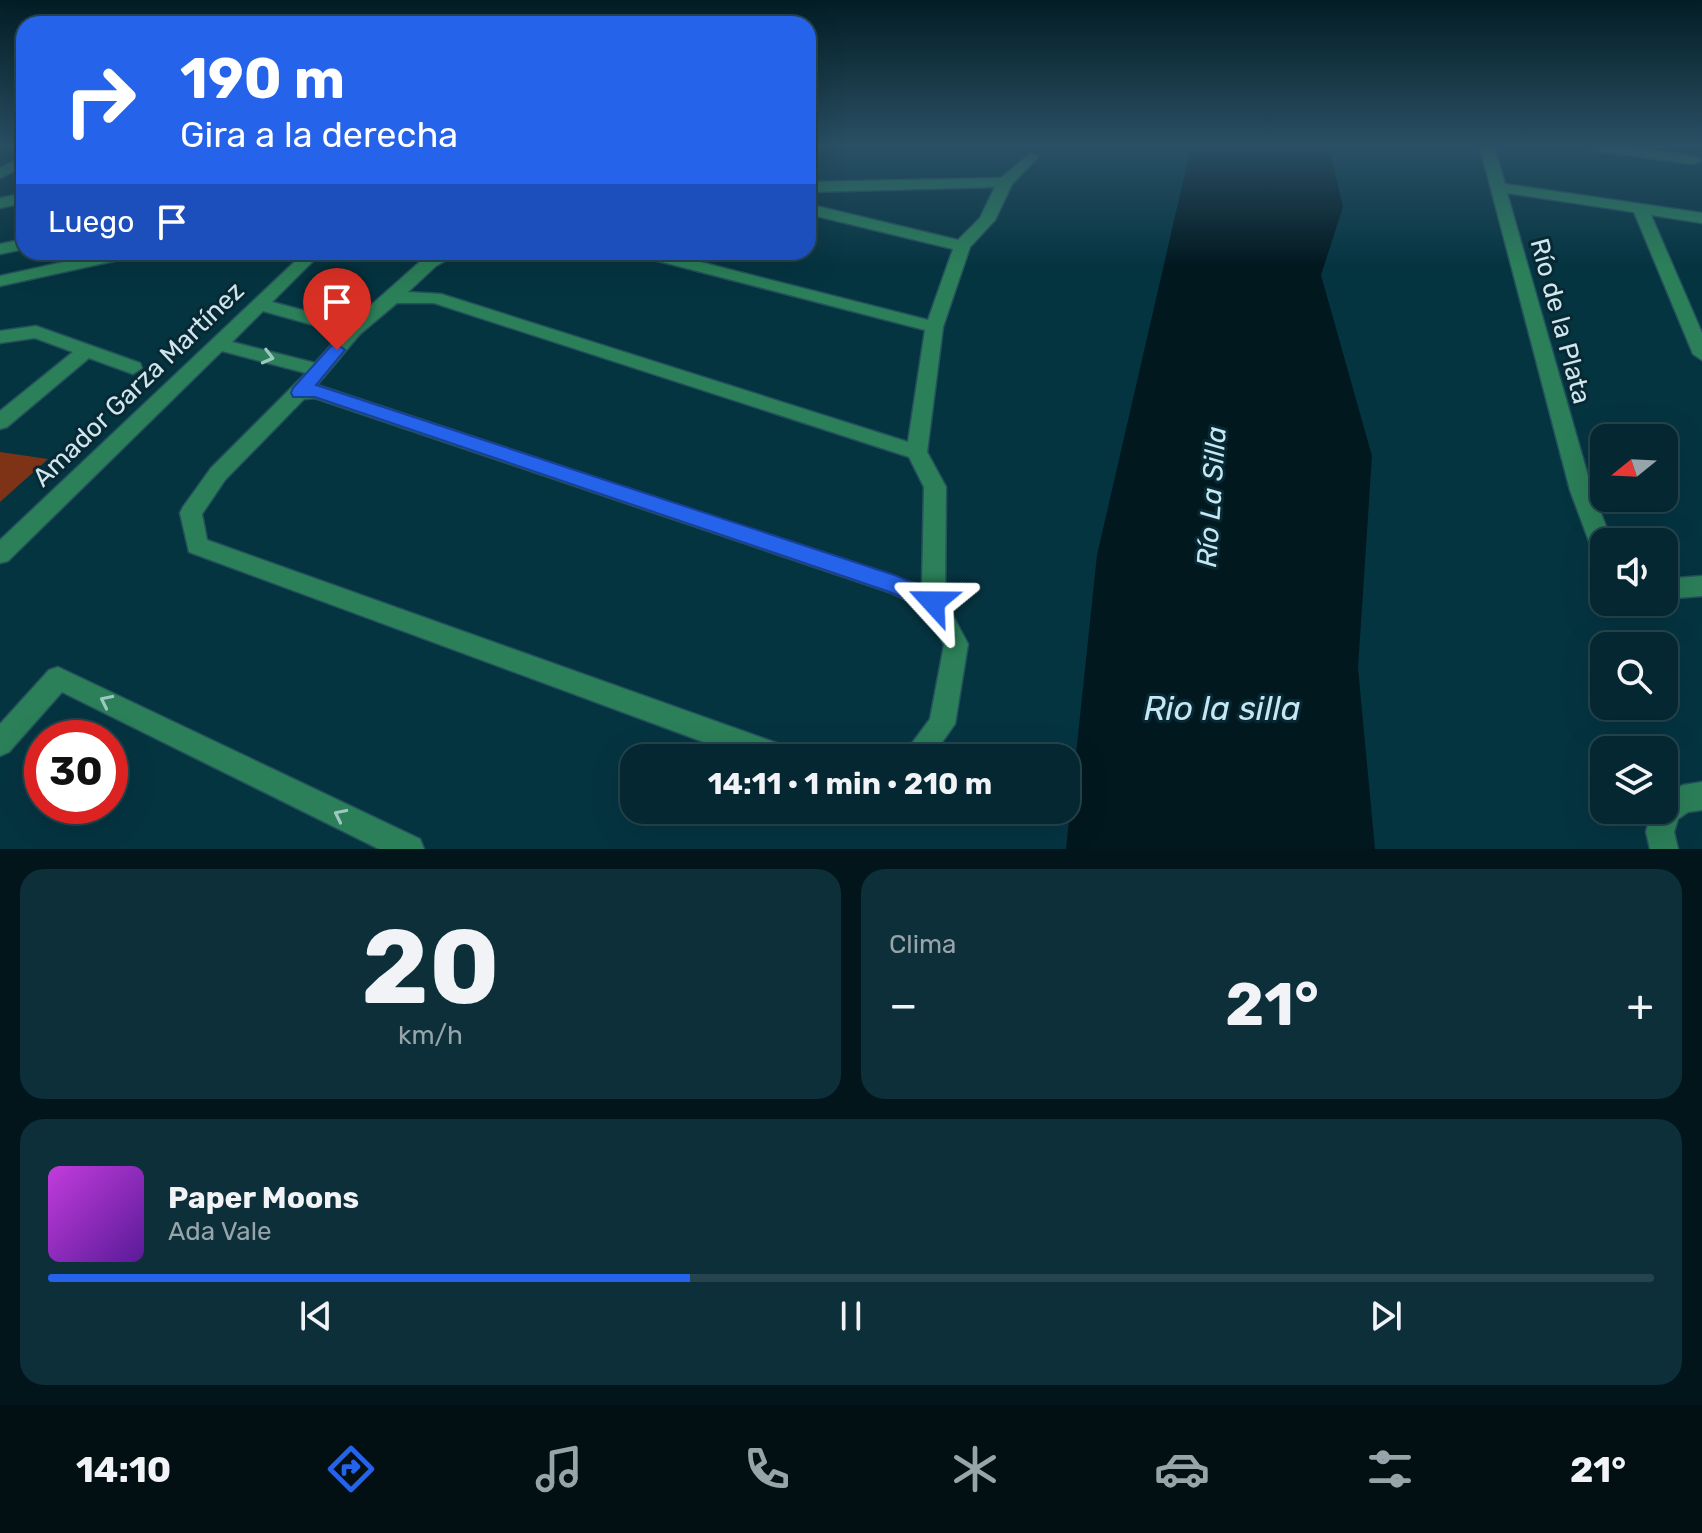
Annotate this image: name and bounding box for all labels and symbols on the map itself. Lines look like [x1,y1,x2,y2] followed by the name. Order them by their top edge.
[1524,235,1597,407] street label: Río de la Plata
[303,268,371,350] pin
[26,275,250,493] street label: Amador Garza Martínez
[260,347,274,364] one-way arrow
[1590,424,1678,512] north arrow
[1190,425,1233,569] water label: Río La Silla
[891,560,975,644] position arrow
[1143,688,1301,729] water label: Rio la silla
[100,695,115,711] one-way arrow
[24,720,128,824] speed limit sign: 30
[334,809,348,825] one-way arrow

